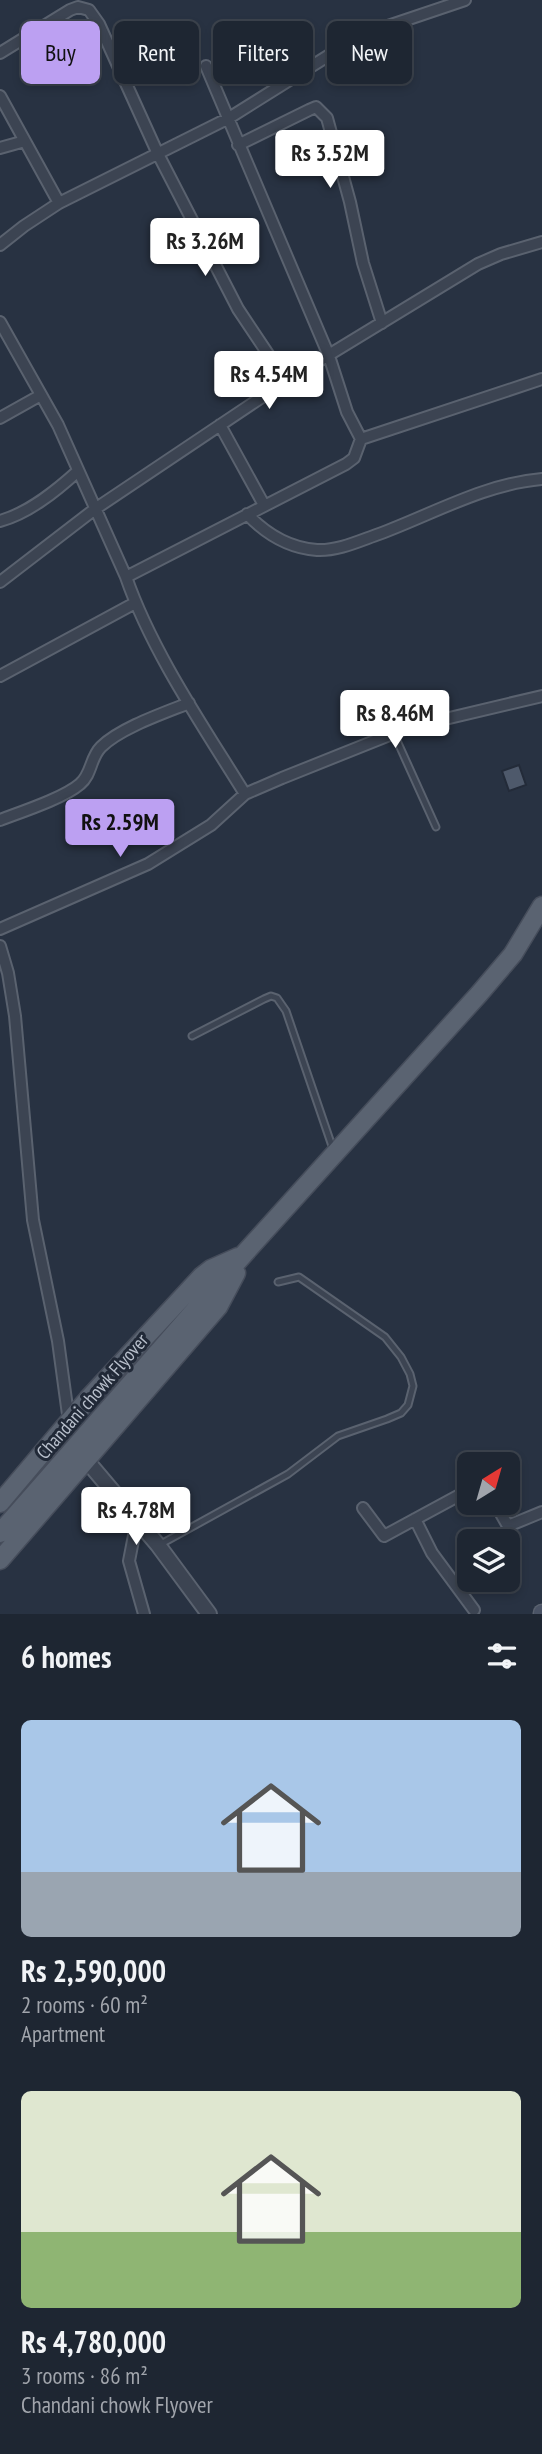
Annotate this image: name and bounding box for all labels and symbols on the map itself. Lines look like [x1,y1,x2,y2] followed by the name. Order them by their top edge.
[258,130,402,190] pin: Rs 3.52M
[133,218,277,278] pin: Rs 3.26M
[197,352,341,411] pin: Rs 4.54M
[323,690,467,750] pin: Rs 8.46M
[48,800,192,859] pin: Rs 2.59M
[31,1328,154,1464] street label: Chandani chowk Flyover
[457,1452,520,1516] north arrow
[64,1488,208,1547] pin: Rs 4.78M

